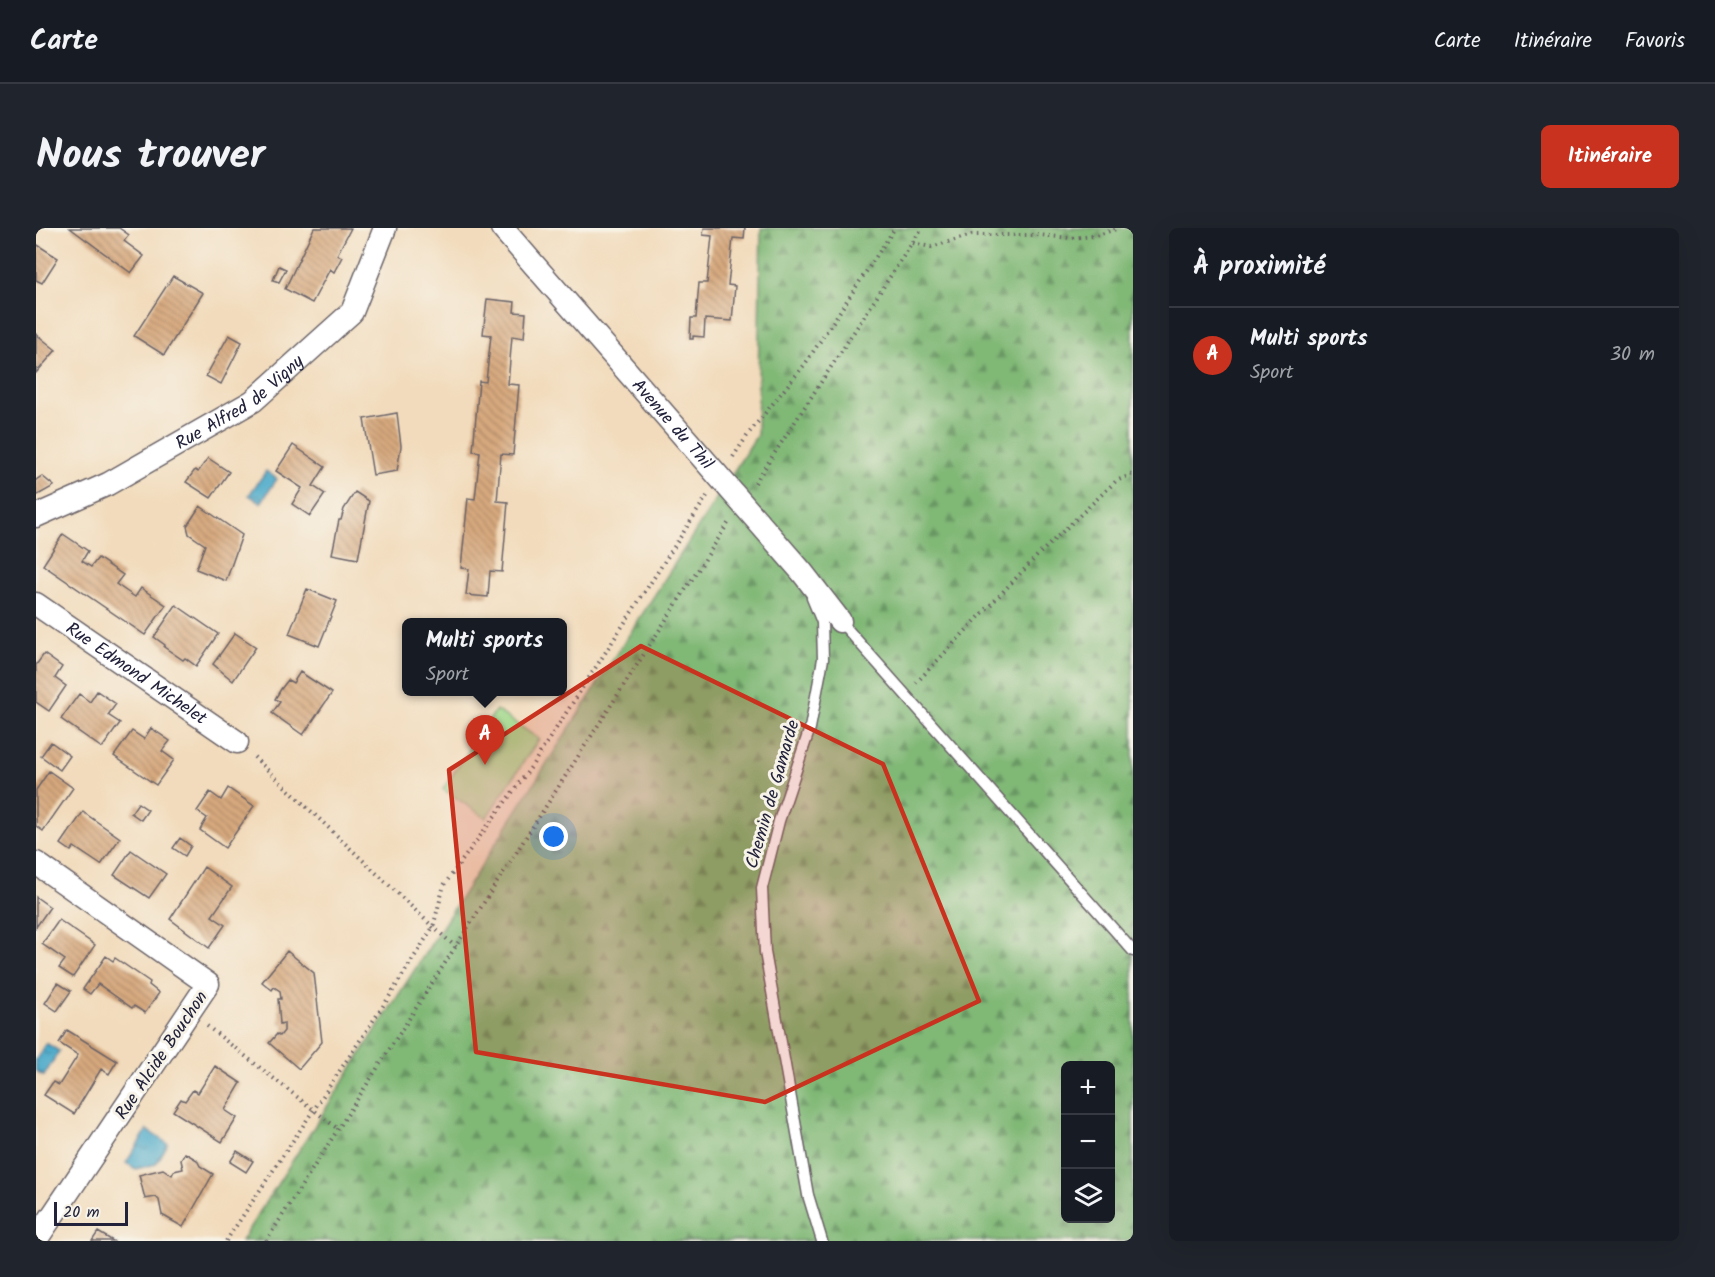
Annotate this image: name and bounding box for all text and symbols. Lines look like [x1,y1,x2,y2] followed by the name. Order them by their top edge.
[30,19,98,64] text: Carte
[1434,25,1481,58] text: Carte
[1514,25,1592,58] text: Itinéraire
[1625,25,1685,58] text: Favoris
[36,123,265,190] text: Nous trouver
[1541,125,1679,188] button: Itinéraire
[1193,246,1325,288] text: À proximité
[1250,322,1368,357] text: Multi sports
[1206,339,1219,371] text: A
[1610,339,1655,371] text: 30 m
[170,348,312,458] street label: Rue Alfred de Vigny
[1250,357,1294,389] text: Sport
[624,373,720,478] street label: Avenue du Thil
[59,615,213,734] street label: Rue Edmond Michelet
[402,618,567,696] popup
[426,624,543,659] text: Multi sports
[426,659,469,691] text: Sport
[466,716,504,765] pin: A
[738,717,809,872] street label: Chemin de Gamarde
[539,822,568,851] your location
[108,986,216,1126] street label: Rue Alcide Bouchon
[1061,1061,1115,1223] map controls
[1061,1061,1115,1115] button: +
[1061,1115,1115,1169] button: −
[1061,1169,1115,1223] button: layers
[54,1199,128,1226] scale bar
[63,1200,99,1225] text: 20 m

